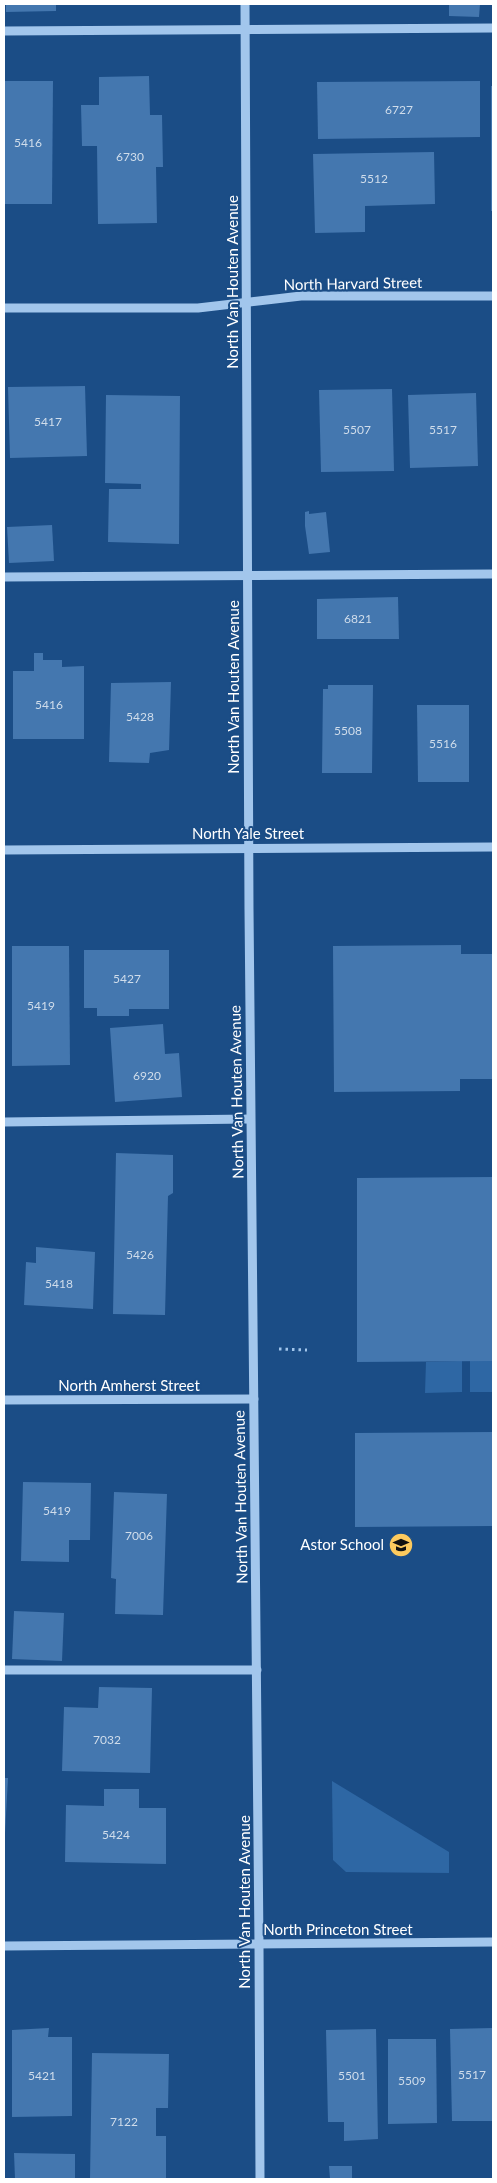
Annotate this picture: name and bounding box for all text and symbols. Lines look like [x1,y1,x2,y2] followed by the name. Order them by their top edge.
[385,102,413,117] house number: 6727
[14,135,42,150] house number: 5416
[116,149,144,164] house number: 6730
[360,171,388,186] house number: 5512
[223,195,241,369] street label: North Van Houten Avenue
[283,273,423,293] street label: North Harvard Street
[34,414,62,429] house number: 5417
[343,422,371,437] house number: 5507
[429,422,457,437] house number: 5517
[224,600,242,774] street label: North Van Houten Avenue
[344,611,372,626] house number: 6821
[35,697,63,712] house number: 5416
[126,709,154,724] house number: 5428
[334,723,362,738] house number: 5508
[429,736,457,751] house number: 5516
[192,824,305,842] street label: North Yale Street
[113,971,141,986] house number: 5427
[27,998,55,1013] house number: 5419
[225,1005,247,1179] street label: North Van Houten Avenue
[133,1068,161,1083] house number: 6920
[126,1247,154,1262] house number: 5426
[45,1276,73,1291] house number: 5418
[58,1376,200,1394] street label: North Amherst Street
[229,1410,251,1584] street label: North Van Houten Avenue
[43,1503,71,1518] house number: 5419
[125,1528,153,1543] house number: 7006
[388,1532,414,1558] school or university icon: Astor School
[300,1535,384,1553] place label: Astor School
[93,1732,121,1747] house number: 7032
[235,1815,253,1989] street label: North Van Houten Avenue
[102,1827,130,1842] house number: 5424
[263,1920,413,1938] street label: North Princeton Street
[458,2067,486,2082] house number: 5517
[28,2068,56,2083] house number: 5421
[338,2068,366,2083] house number: 5501
[398,2073,426,2088] house number: 5509
[110,2114,138,2129] house number: 7122

